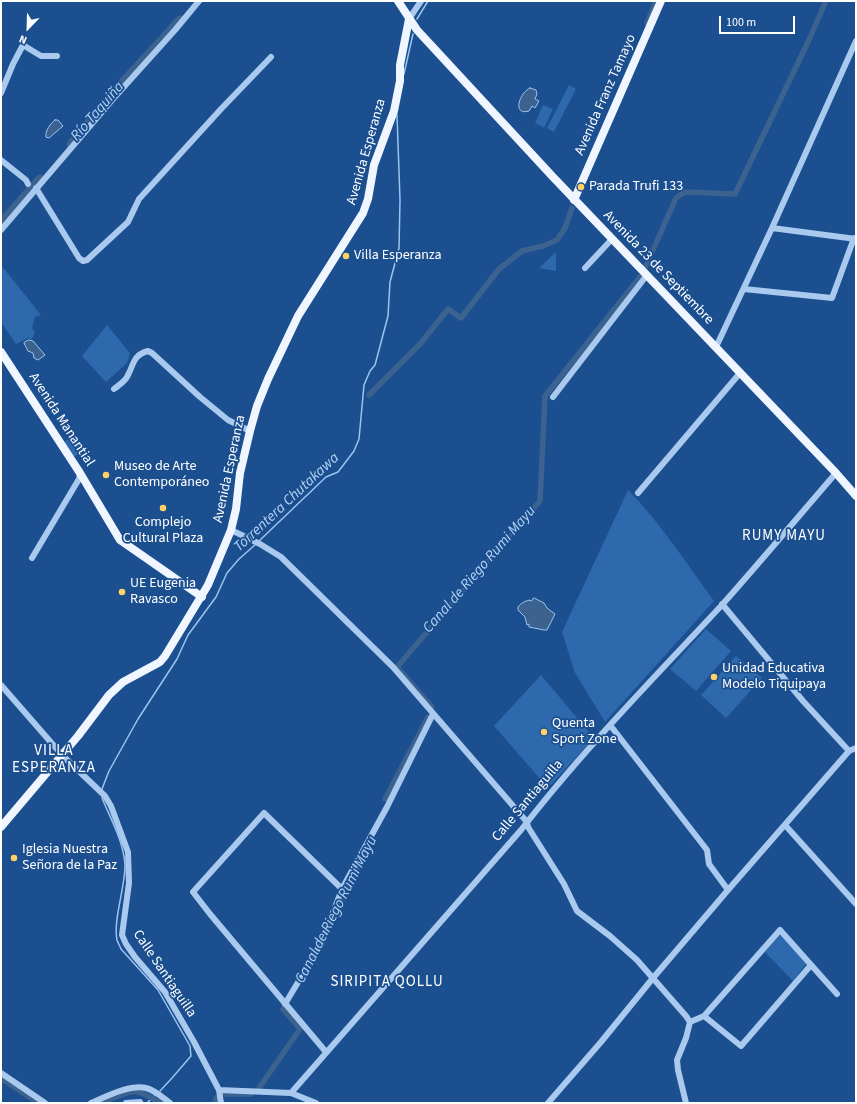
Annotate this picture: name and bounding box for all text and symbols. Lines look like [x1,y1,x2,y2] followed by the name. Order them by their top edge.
[8,8,48,48] north arrow
[721,8,797,34] scale bar
[726,14,756,31] text: 100 m
[17,31,29,48] text: N
[572,32,640,158] street label: Avenida Franz Tamayo
[67,79,129,145] water label: Río Taquiña
[344,97,390,207] street label: Avenida Esperanza
[589,179,683,195] place label: Parada Trufi 133
[576,182,586,192] marker: Parada Trufi 133
[599,208,717,328] street label: Avenida 23 de Septiembre
[354,248,442,264] place label: Villa Esperanza
[341,251,351,261] marker: Villa Esperanza
[25,370,97,470] street label: Avenida Manantial
[210,414,250,524] street label: Avenida Esperanza
[231,450,343,556] water label: Torrentera Chutakawa
[114,459,209,492] place label: Museo de Arte Contemporáneo
[101,470,111,480] marker: Museo de Arte Contemporáneo
[158,503,168,513] marker: Complejo Cultural Plaza
[420,503,540,637] water label: Canal de Riego Rumi Mayu
[123,515,203,548] place label: Complejo Cultural Plaza
[742,528,826,546] district label: RUMY MAYU
[130,576,196,608] place label: UE Eugenia Ravasco
[117,587,127,597] marker: UE Eugenia Ravasco
[722,661,826,694] place label: Unidad Educativa Modelo Tiquipaya
[709,672,719,682] marker: Unidad Educativa Modelo Tiquipaya
[552,716,617,748] place label: Quenta Sport Zone
[539,727,549,737] marker: Quenta Sport Zone
[12,743,96,778] district label: VILLA ESPERANZA
[489,757,567,845] street label: Calle Santiaguilla
[292,833,382,987] water label: Canal de Riego Rumi Mayu
[22,842,117,874] place label: Iglesia Nuestra Señora de la Paz
[9,853,19,863] marker: Iglesia Nuestra Señora de la Paz
[129,927,199,1021] street label: Calle Santiaguilla
[330,974,444,992] district label: SIRIPITA QOLLU

